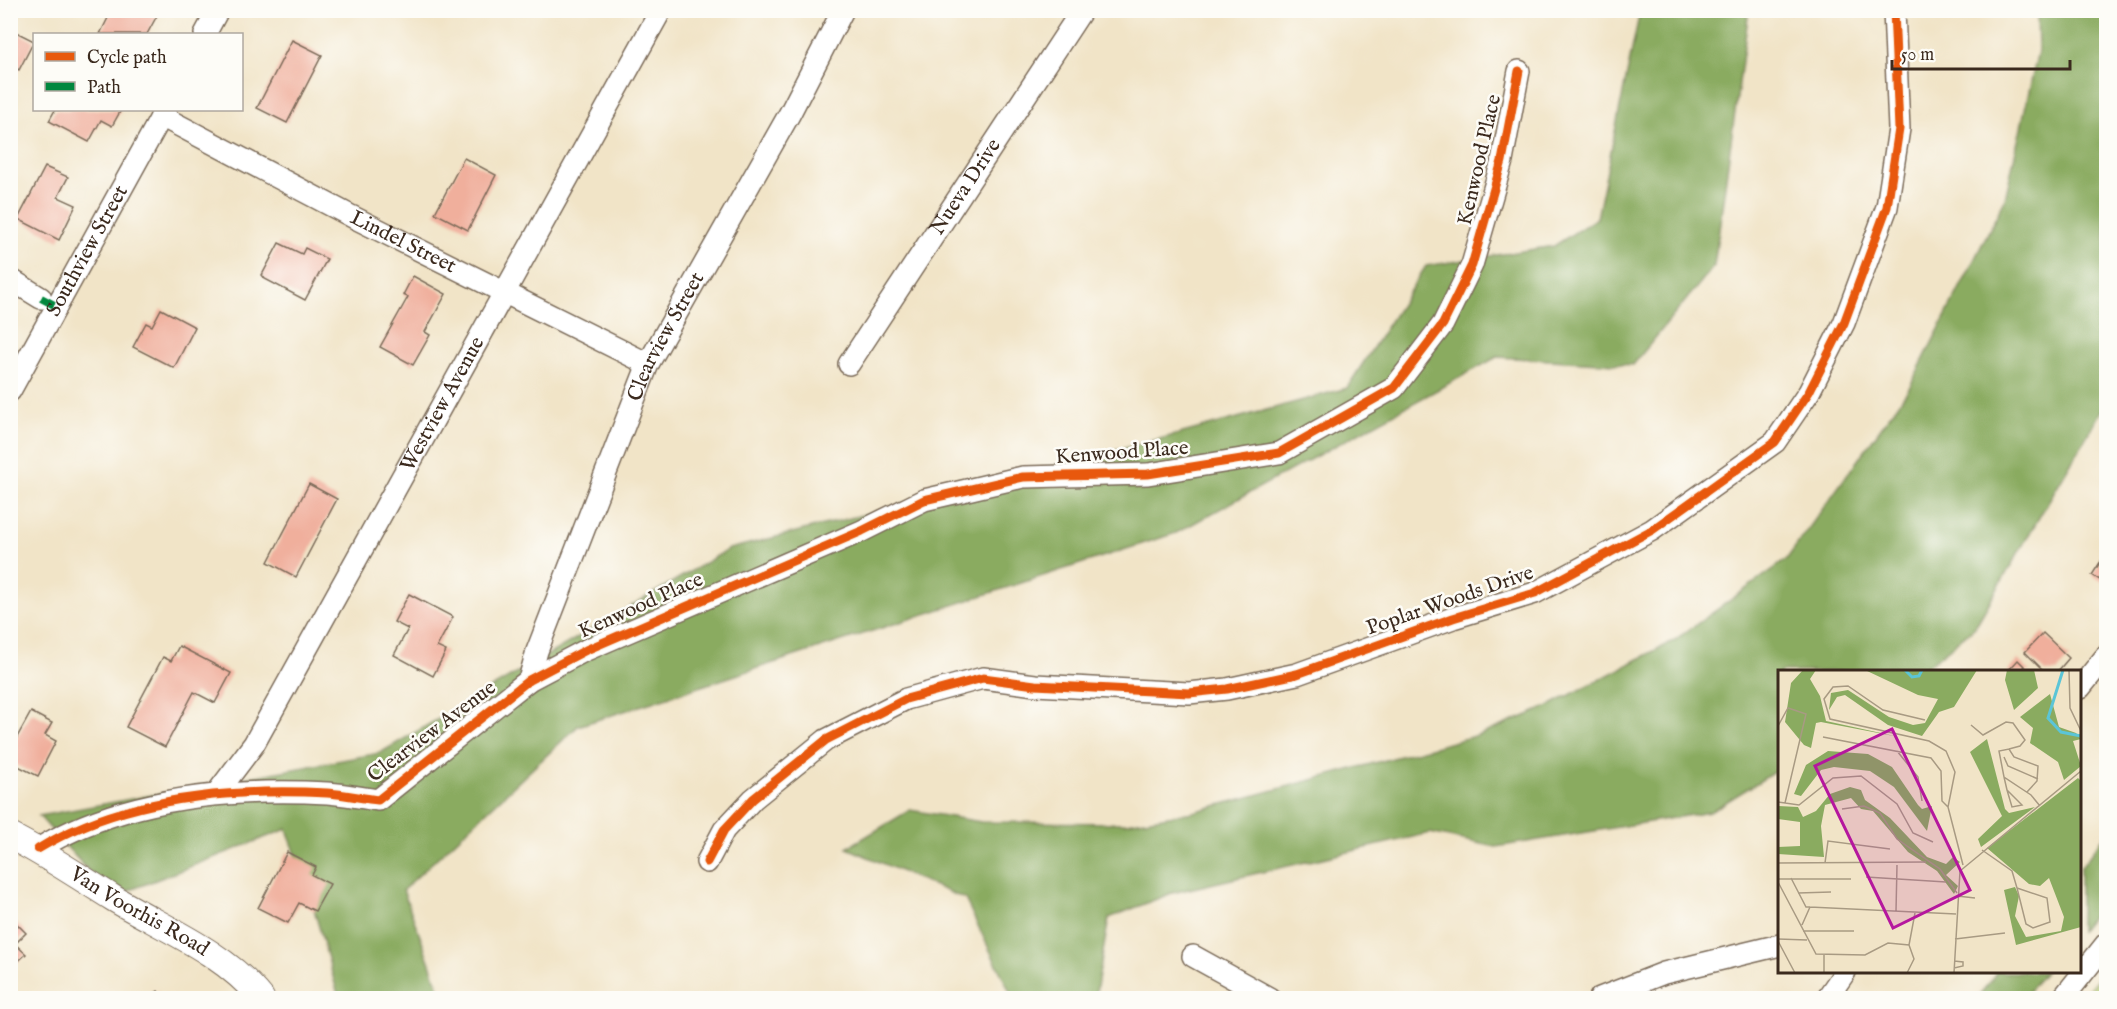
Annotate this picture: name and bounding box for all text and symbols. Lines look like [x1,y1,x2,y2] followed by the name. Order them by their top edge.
[33,33,243,111] legend
[1892,33,2070,71] scale bar
[1901,44,1934,67] text: 50 m
[87,47,167,70] text: Cycle path
[87,77,121,100] text: Path
[1452,92,1508,228] street label: Kenwood Place
[924,133,1007,240] street label: Nueva Drive
[40,180,134,321] street label: Southview Street
[346,204,461,280] street label: Lindel Street
[621,267,711,405] street label: Clearview Street
[394,332,491,476] street label: Westview Avenue
[1054,435,1190,471] street label: Kenwood Place
[1363,560,1538,642] street label: Poplar Woods Drive
[575,566,708,645] street label: Kenwood Place
[1778,670,2081,973] inset map
[362,675,502,789] street label: Clearview Avenue
[64,860,215,963] street label: Van Voorhis Road

